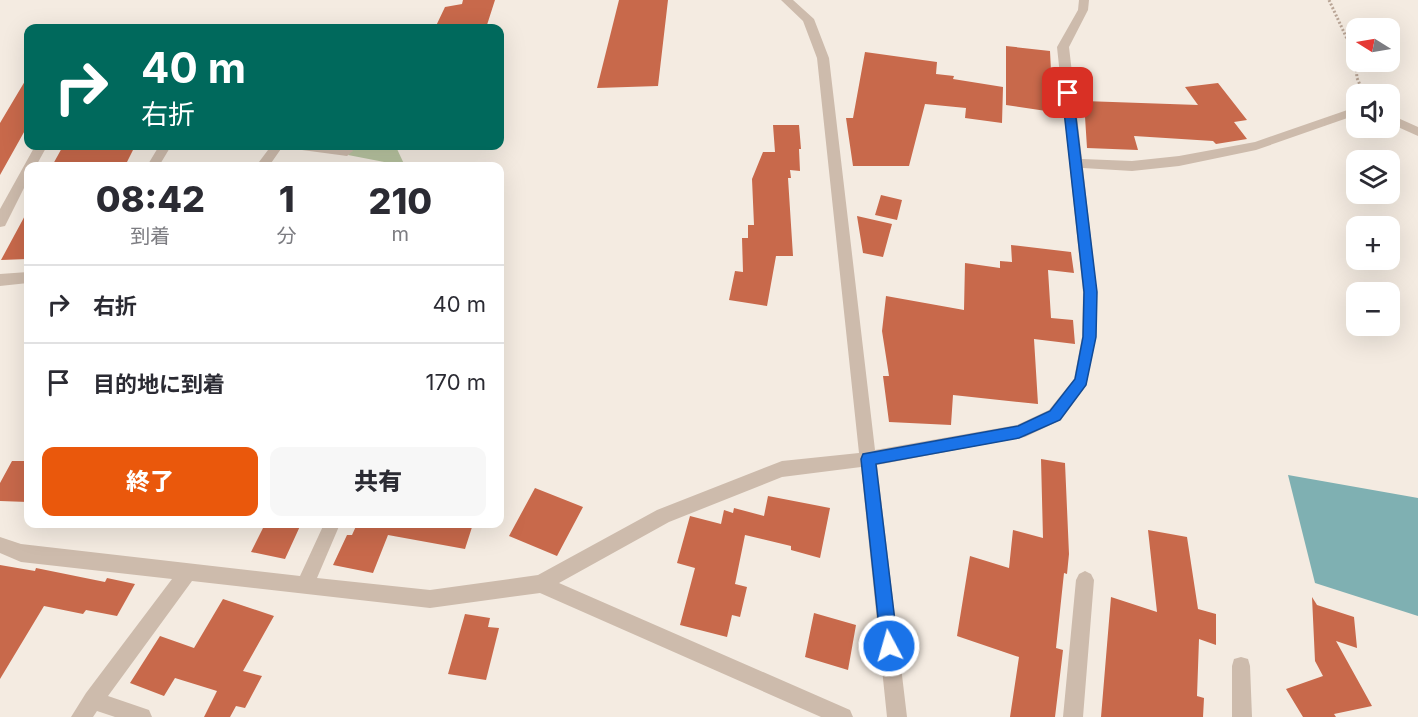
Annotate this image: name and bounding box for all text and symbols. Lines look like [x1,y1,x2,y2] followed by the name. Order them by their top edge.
[1346,18,1400,72] north arrow
[1346,18,1400,336] map controls
[141,42,246,93] text: 40 m
[42,48,120,126] icon: right
[1042,67,1093,118] pin
[1051,76,1084,109] icon: arrive
[1346,84,1400,138] button: sound
[141,98,195,131] text: 右折
[1346,150,1400,204] button: layers
[96,177,205,221] text: 08:42
[279,177,295,221] text: 1
[368,179,432,223] text: 210
[1346,216,1400,270] button: +
[392,222,409,246] text: m
[130,224,170,248] text: 到着
[277,224,297,248] text: 分
[1346,282,1400,336] button: −
[42,288,75,321] icon: right
[432,291,486,317] text: 40 m
[93,293,137,319] text: 右折
[42,366,75,399] icon: arrive
[426,369,486,395] text: 170 m
[93,371,225,397] text: 目的地に到着
[42,447,258,516] button: 終了
[270,447,486,516] button: 共有
[857,614,921,678] position arrow

